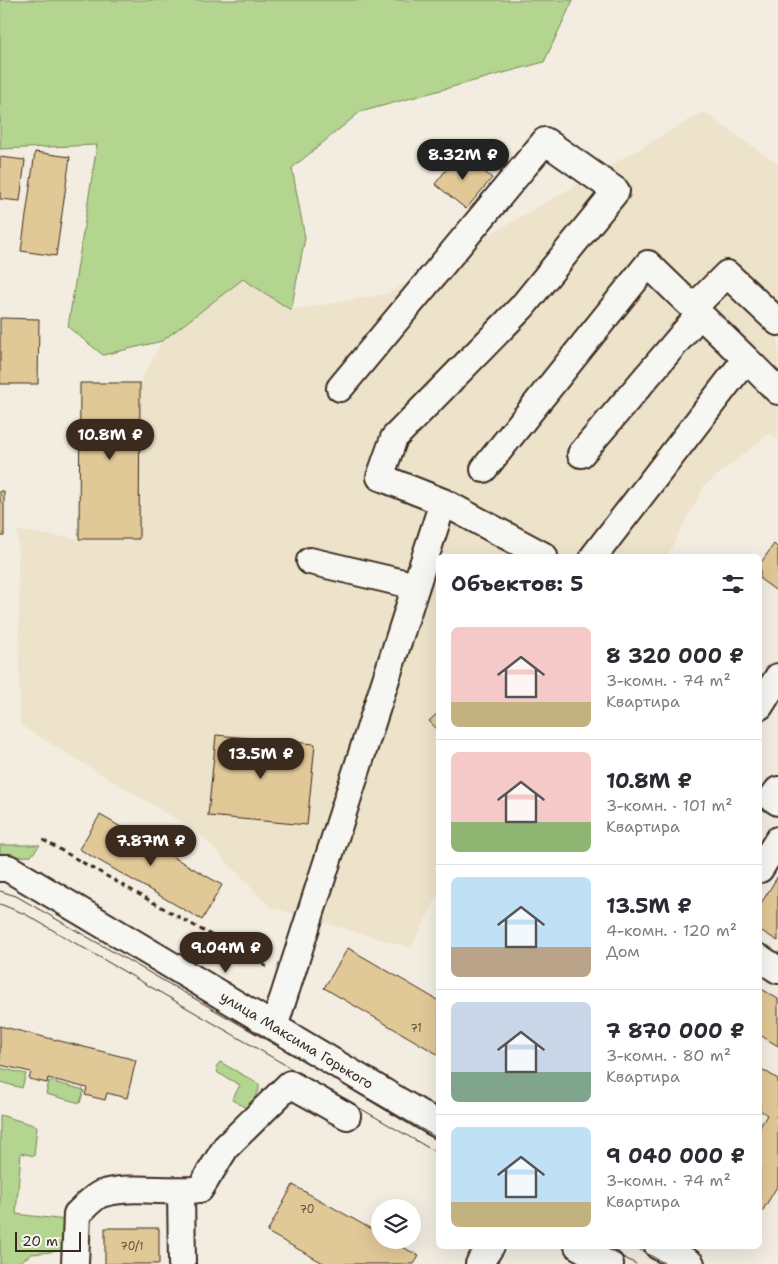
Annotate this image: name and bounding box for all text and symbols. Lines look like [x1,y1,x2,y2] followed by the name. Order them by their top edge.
[417,138,509,181] pin: 8.32M ₽
[428,144,498,165] text: 8.32M ₽
[64,418,156,461] pin: 10.8M ₽
[77,424,143,445] text: 10.8M ₽
[451,570,583,598] text: Объектов: 5
[719,570,747,598] icon: filters
[606,642,744,670] text: 8 320 000 ₽
[491,647,551,707] icon: home
[606,670,731,691] text: 3-комн. · 74 m²
[606,691,680,712] text: Квартира
[215,738,307,780] pin: 13.5M ₽
[228,743,294,764] text: 13.5M ₽
[606,767,692,795] text: 10.8M ₽
[491,772,551,832] icon: home
[606,795,733,816] text: 3-комн. · 101 m²
[606,816,680,837] text: Квартира
[105,824,197,867] pin: 7.87M ₽
[116,830,186,851] text: 7.87M ₽
[606,892,692,920] text: 13.5M ₽
[491,897,551,957] icon: home
[606,920,737,941] text: 4-комн. · 120 m²
[180,932,272,974] pin: 9.04M ₽
[191,937,261,958] text: 9.04M ₽
[606,941,640,962] text: Дом
[217,987,377,1093] street label: улица Максима Горького
[606,1017,745,1045] text: 7 870 000 ₽
[410,1021,422,1036] house number: 71
[491,1022,551,1082] icon: home
[606,1045,731,1066] text: 3-комн. · 80 m²
[606,1066,680,1087] text: Квартира
[606,1142,745,1170] text: 9 040 000 ₽
[491,1147,551,1207] icon: home
[606,1170,731,1191] text: 3-комн. · 74 m²
[606,1191,680,1212] text: Квартира
[371,1199,421,1249] map controls
[371,1199,421,1249] button: layers
[299,1202,315,1217] house number: 70
[15,1229,81,1252] scale bar
[22,1232,58,1250] text: 20 m
[120,1239,144,1254] house number: 70/1

